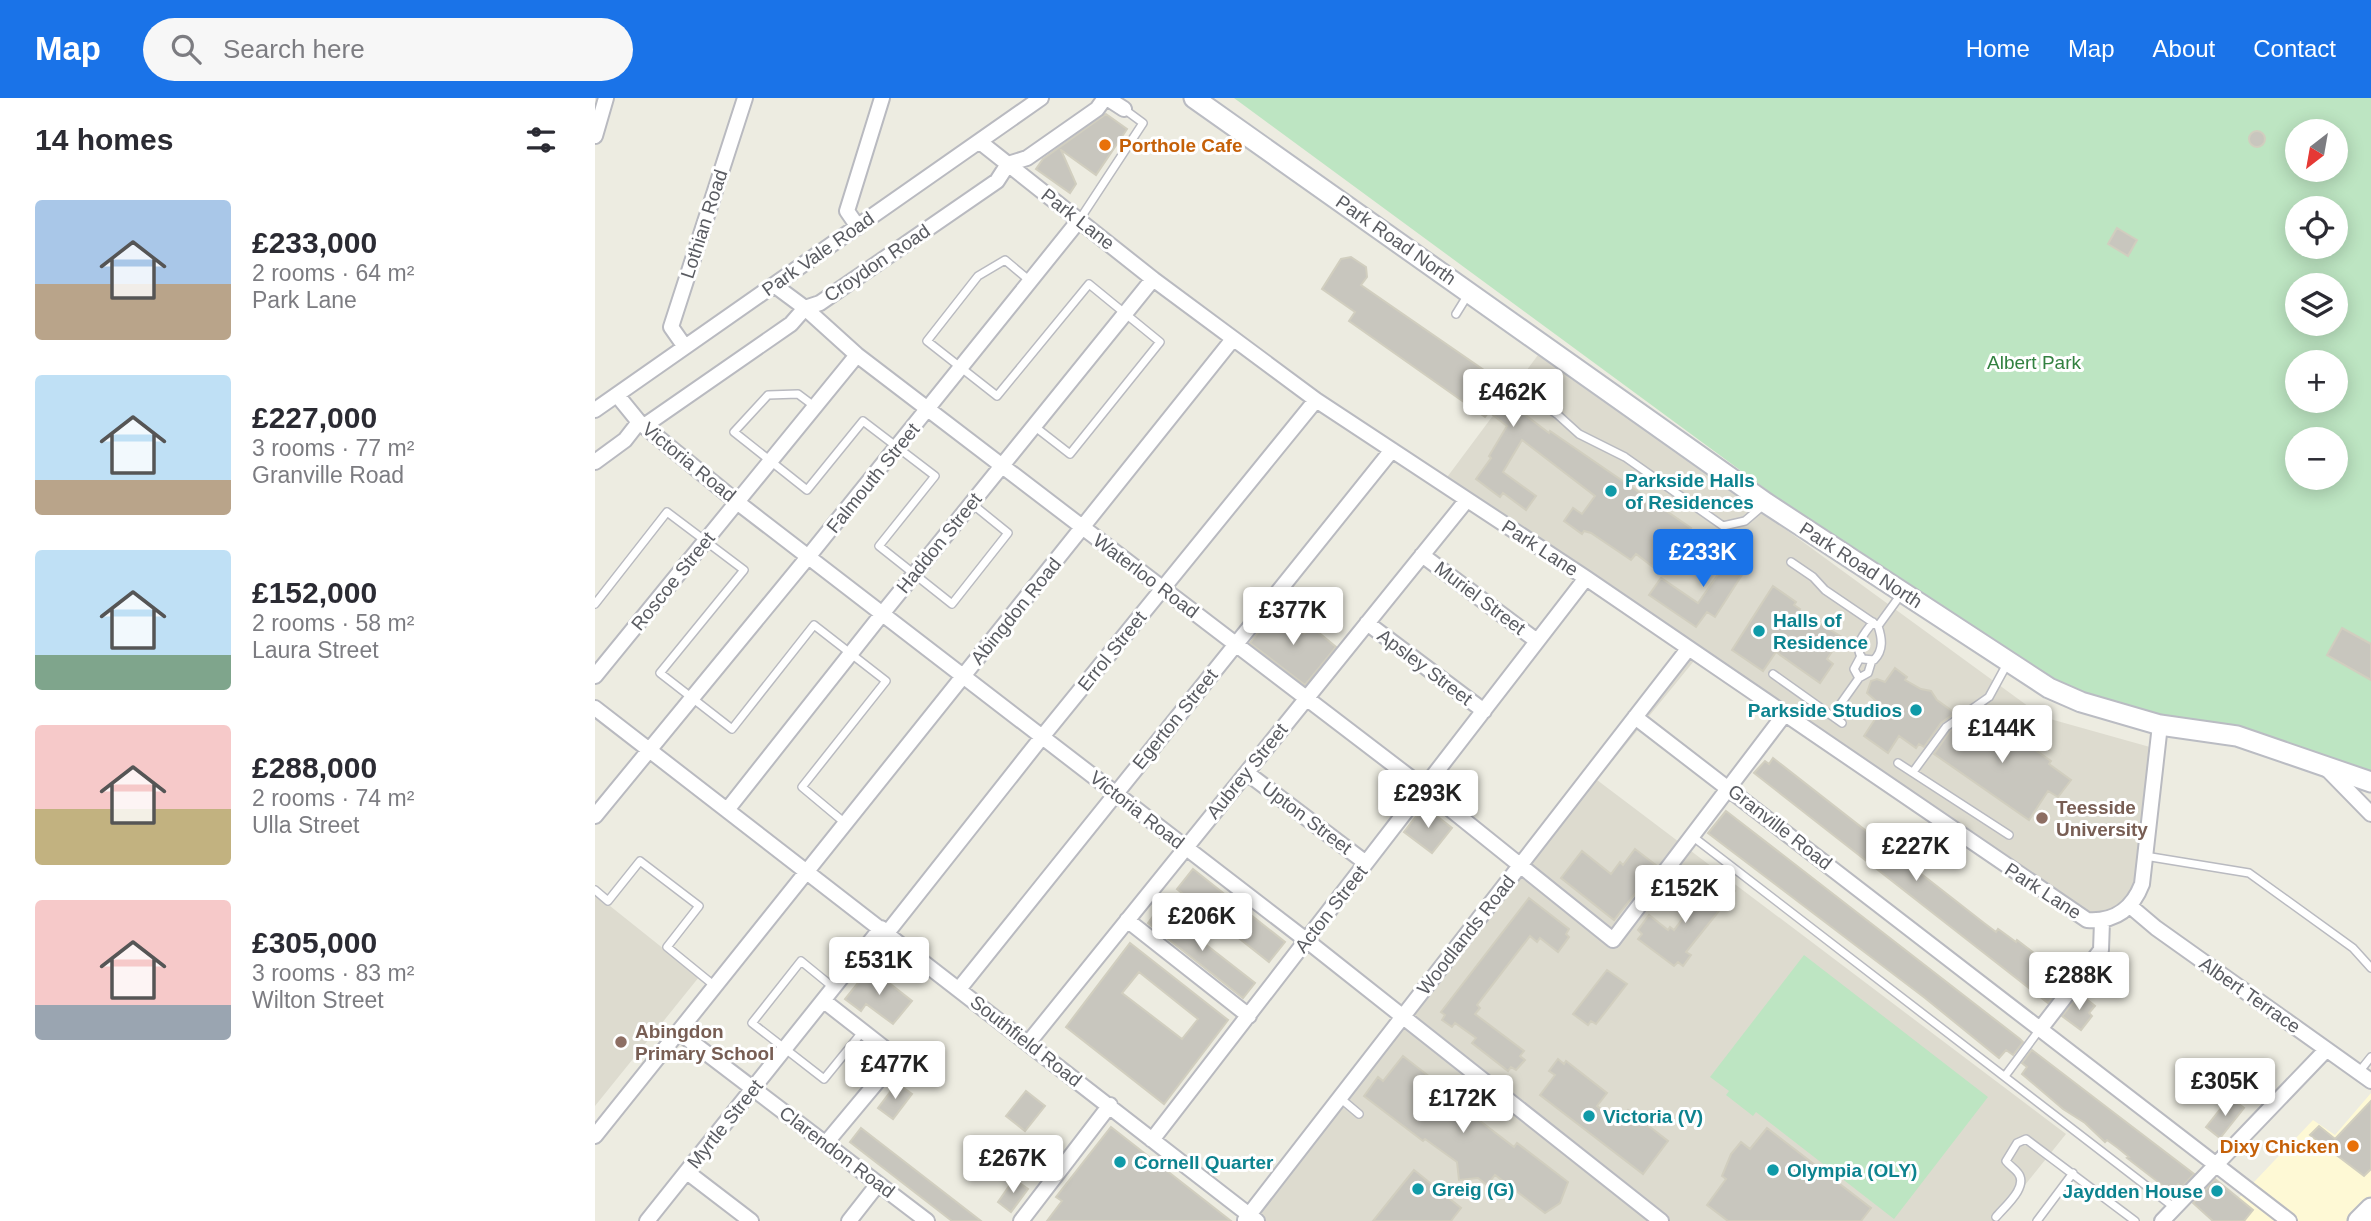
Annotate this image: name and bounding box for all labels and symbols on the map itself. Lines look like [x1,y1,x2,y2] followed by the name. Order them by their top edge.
[2285,119,2349,182] north arrow
[1119,135,1243,156] place label: Porthole Cafe
[1097,137,1113,153] marker: Porthole Cafe
[677,167,731,281] street label: Lothian Road
[1037,184,1119,254] street label: Park Lane
[1332,191,1460,289] street label: Park Road North
[758,208,878,300] street label: Park Vale Road
[820,220,934,306] street label: Croydon Road
[1987,352,2081,373] park label: Albert Park
[1464,370,1562,429] pin: £462K
[638,418,740,506] street label: Victoria Road
[822,418,924,537] street label: Falmouth Street
[1625,470,1755,513] place label: Parkside Halls of Residences
[1603,483,1619,499] marker: Parkside Halls of Residences
[892,488,986,597] street label: Haddon Street
[1498,516,1582,580] street label: Park Lane
[1796,518,1926,612] street label: Park Road North
[627,527,719,634] street label: Roscoe Street
[1089,530,1203,622] street label: Waterloo Road
[1654,530,1752,589] pin: £233K
[967,553,1065,669] street label: Abingdon Road
[1431,557,1530,639] street label: Muriel Street
[1244,588,1342,647] pin: £377K
[1074,606,1151,695] street label: Errol Street
[1773,610,1868,653] place label: Halls of Residence
[1751,623,1767,639] marker: Halls of Residence
[1374,625,1477,710] street label: Apsley Street
[1128,664,1222,773] street label: Egerton Street
[1748,700,1902,721] place label: Parkside Studios
[1908,702,1924,718] marker: Parkside Studios
[1953,706,2051,765] pin: £144K
[1202,719,1292,823] street label: Aubrey Street
[1086,767,1188,853] street label: Victoria Road
[1379,770,1477,830] pin: £293K
[1258,778,1356,859] street label: Upton Street
[1724,780,1836,874] street label: Granville Road
[2056,797,2148,840] place label: Teesside University
[2034,810,2050,826] marker: Teesside University
[1867,824,1965,883] pin: £227K
[2001,859,2085,923] street label: Park Lane
[1291,861,1372,957] street label: Acton Street
[1636,866,1734,925] pin: £152K
[1413,871,1519,999] street label: Woodlands Road
[1153,894,1251,953] pin: £206K
[830,937,928,997] pin: £531K
[2030,953,2128,1012] pin: £288K
[2196,953,2304,1037] street label: Albert Terrace
[966,991,1086,1091] street label: Southfield Road
[635,1021,774,1064] place label: Abingdon Primary School
[613,1034,629,1050] marker: Abingdon Primary School
[846,1042,944,1101] pin: £477K
[2176,1058,2274,1118] pin: £305K
[683,1075,767,1172] street label: Myrtle Street
[1414,1076,1512,1135] pin: £172K
[775,1102,899,1202] street label: Clarendon Road
[1603,1106,1703,1127] place label: Victoria (V)
[1581,1108,1597,1124] marker: Victoria (V)
[964,1136,1062,1195] pin: £267K
[2220,1136,2339,1157] place label: Dixy Chicken
[2345,1138,2361,1154] marker: Dixy Chicken
[1134,1152,1274,1173] place label: Cornell Quarter
[1112,1154,1128,1170] marker: Cornell Quarter
[1787,1160,1917,1181] place label: Olympia (OLY)
[1765,1162,1781,1178] marker: Olympia (OLY)
[1432,1179,1514,1200] place label: Greig (G)
[1410,1181,1426,1197] marker: Greig (G)
[2063,1181,2203,1202] place label: Jaydden House
[2209,1183,2225,1199] marker: Jaydden House

